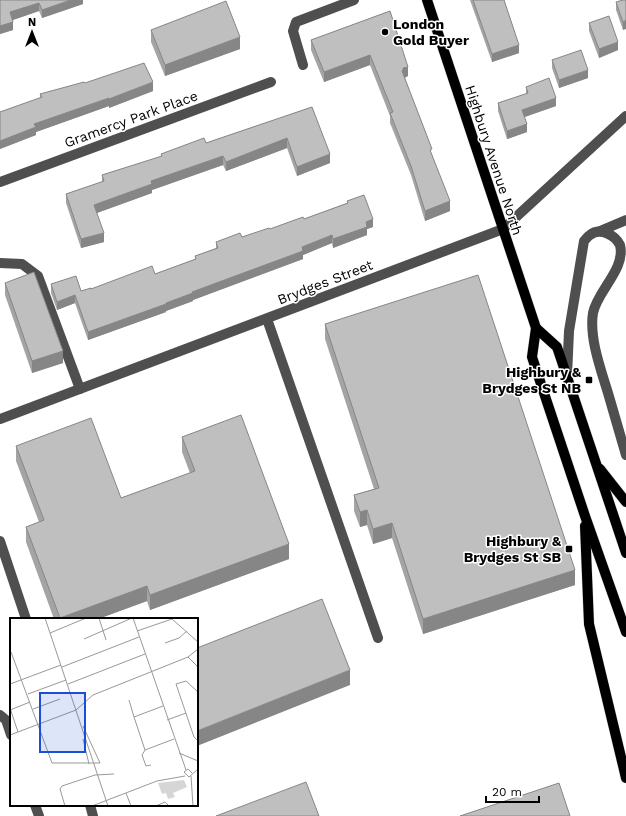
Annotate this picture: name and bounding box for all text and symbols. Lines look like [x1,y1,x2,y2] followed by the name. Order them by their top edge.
[12,12,52,52] north arrow
[28,16,36,29] text: N
[393,16,469,48] place label: London Gold Buyer
[380,27,390,37] marker: London Gold Buyer
[462,83,526,237] street label: Highbury Avenue North
[62,87,200,151] street label: Gramercy Park Place
[275,256,375,308] street label: Brydges Street
[482,364,581,396] place label: Highbury & Brydges St NB
[584,375,594,385] marker: Highbury & Brydges St NB
[464,533,561,565] place label: Highbury & Brydges St SB
[564,544,574,554] marker: Highbury & Brydges St SB
[10,618,198,806] inset map
[486,778,539,804] scale bar
[492,785,522,799] text: 20 m

